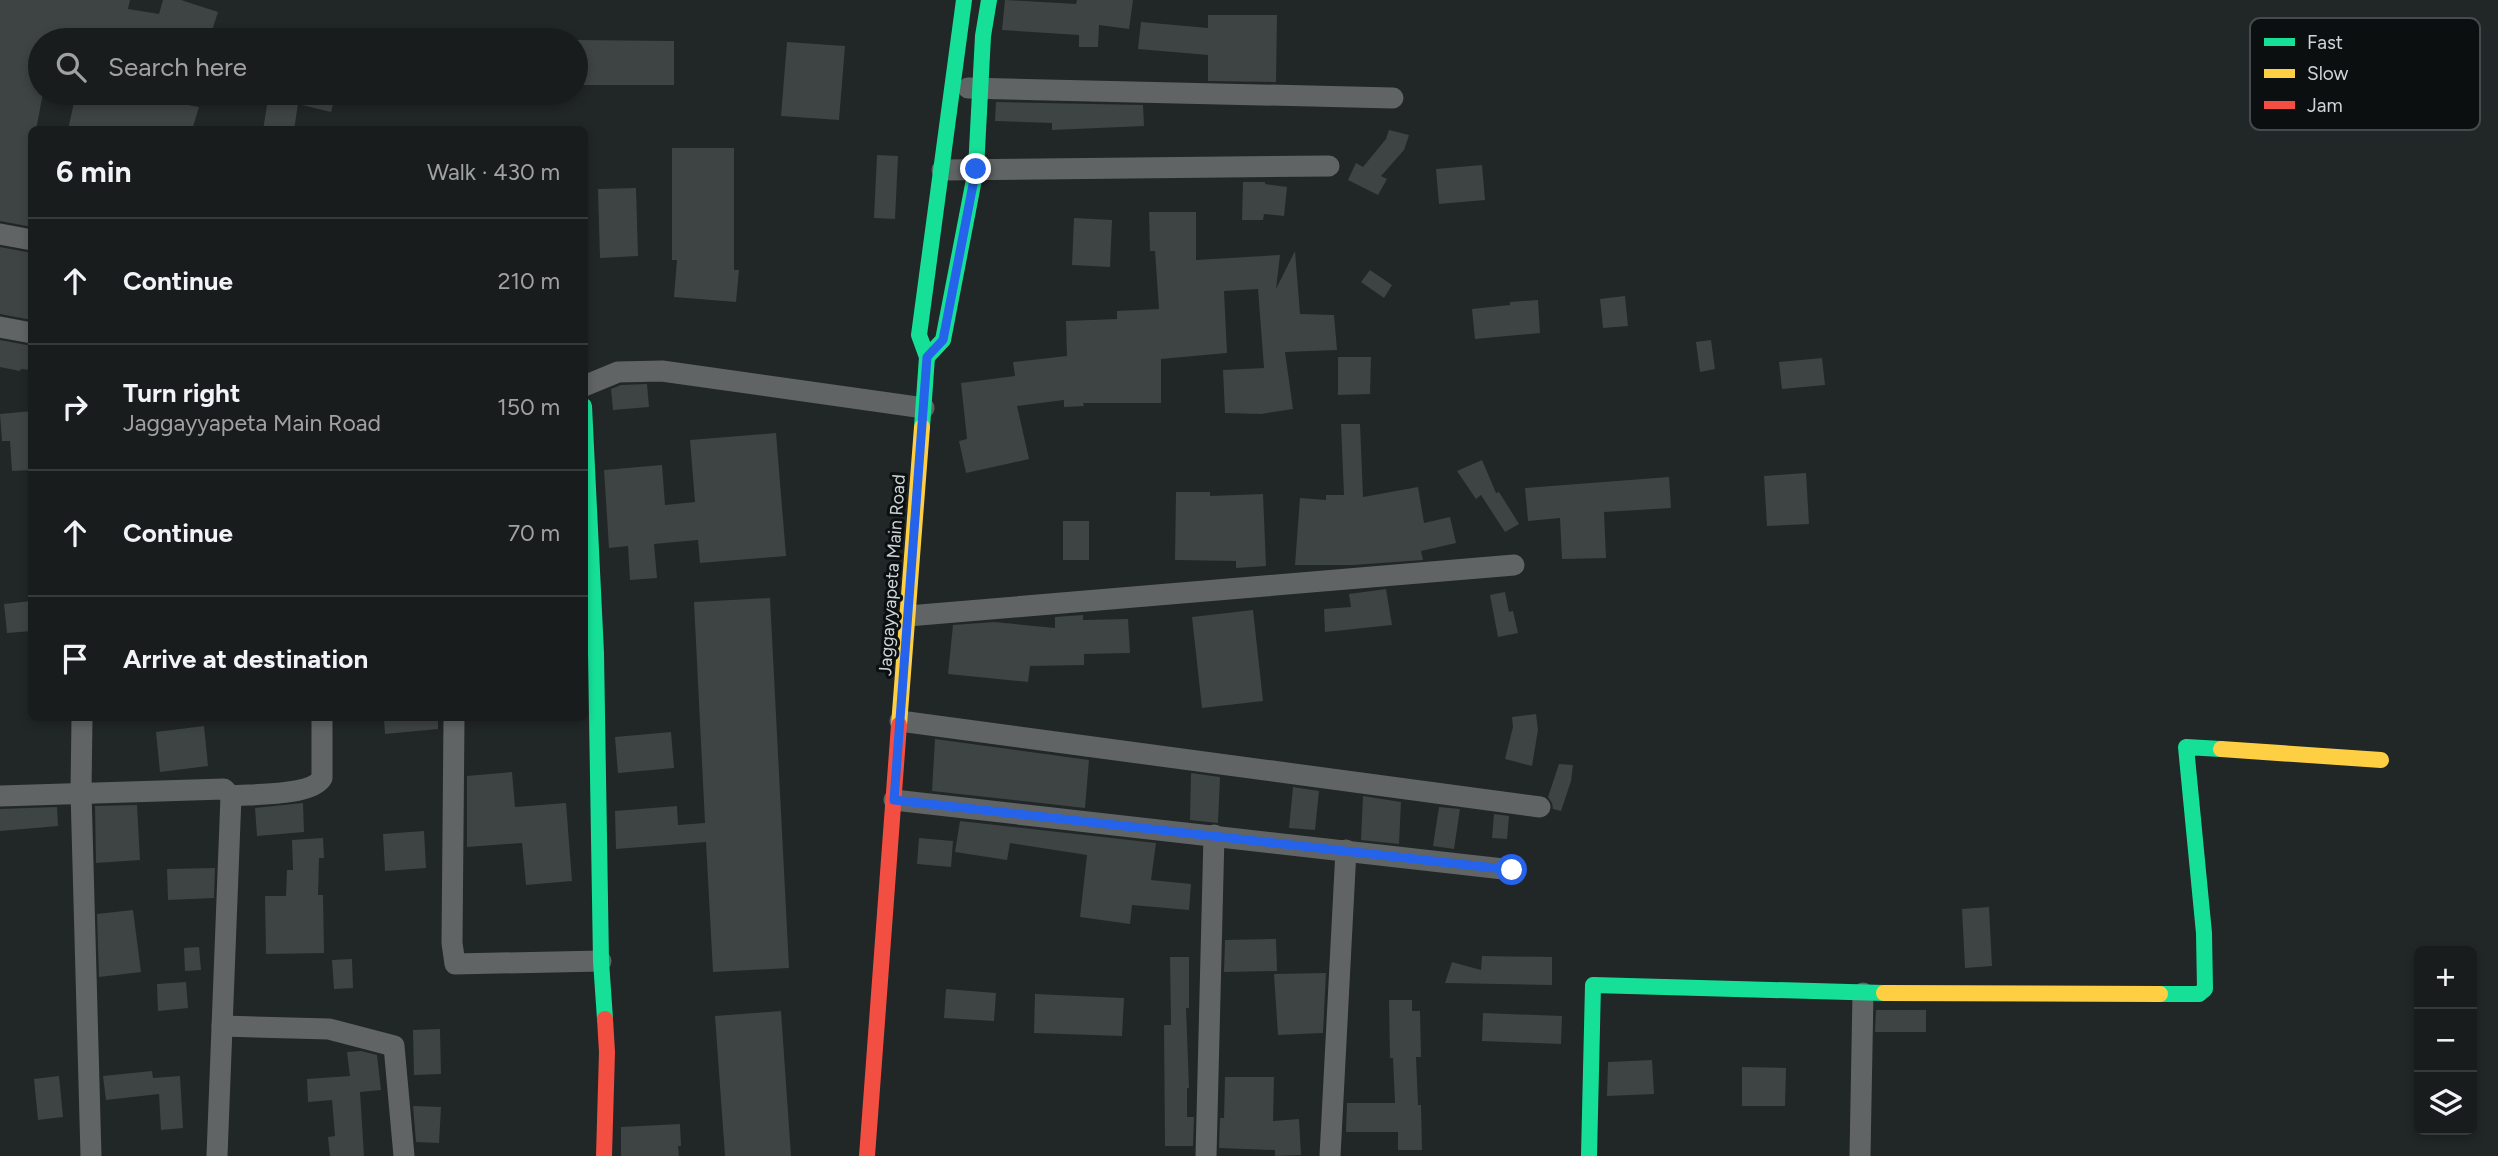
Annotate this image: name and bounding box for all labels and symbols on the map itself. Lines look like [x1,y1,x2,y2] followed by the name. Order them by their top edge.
[2250,18,2480,130] legend
[2307,31,2343,54] text: Fast
[2307,62,2349,85] text: Slow
[2307,94,2343,117] text: Jam
[960,153,991,184] route end
[874,474,910,676] street label: Jaggayyapeta Main Road
[1496,854,1527,885] route start

